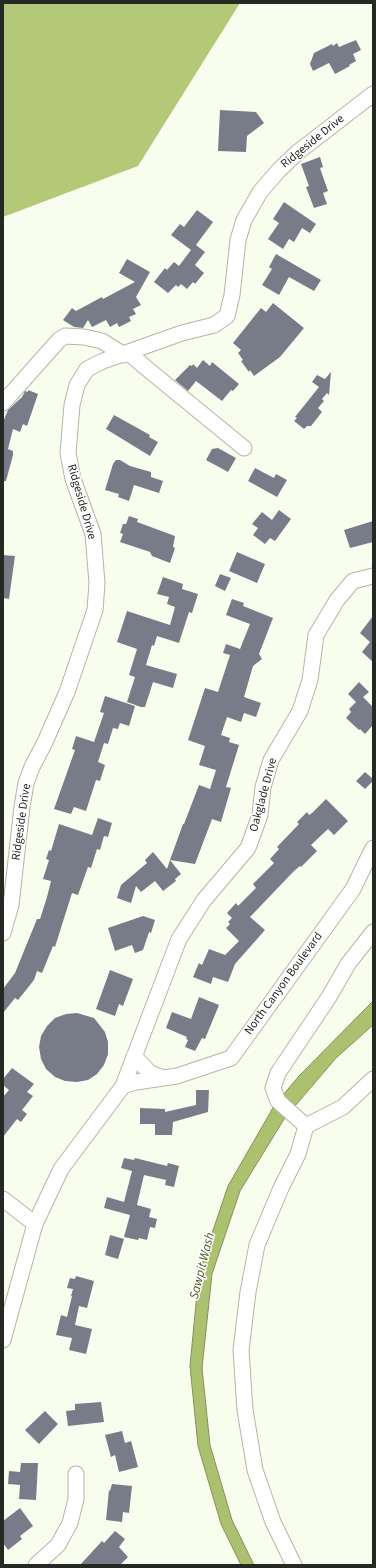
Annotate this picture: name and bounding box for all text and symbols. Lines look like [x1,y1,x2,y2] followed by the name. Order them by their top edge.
[278,112,348,172] street label: Ridgeside Drive
[63,463,99,541] street label: Ridgeside Drive
[247,756,281,834] street label: Oakglade Drive
[9,783,35,861] street label: Ridgeside Drive
[242,930,326,1038] street label: North Canyon Boulevard
[187,1231,219,1301] water label: Sawpit Wash

